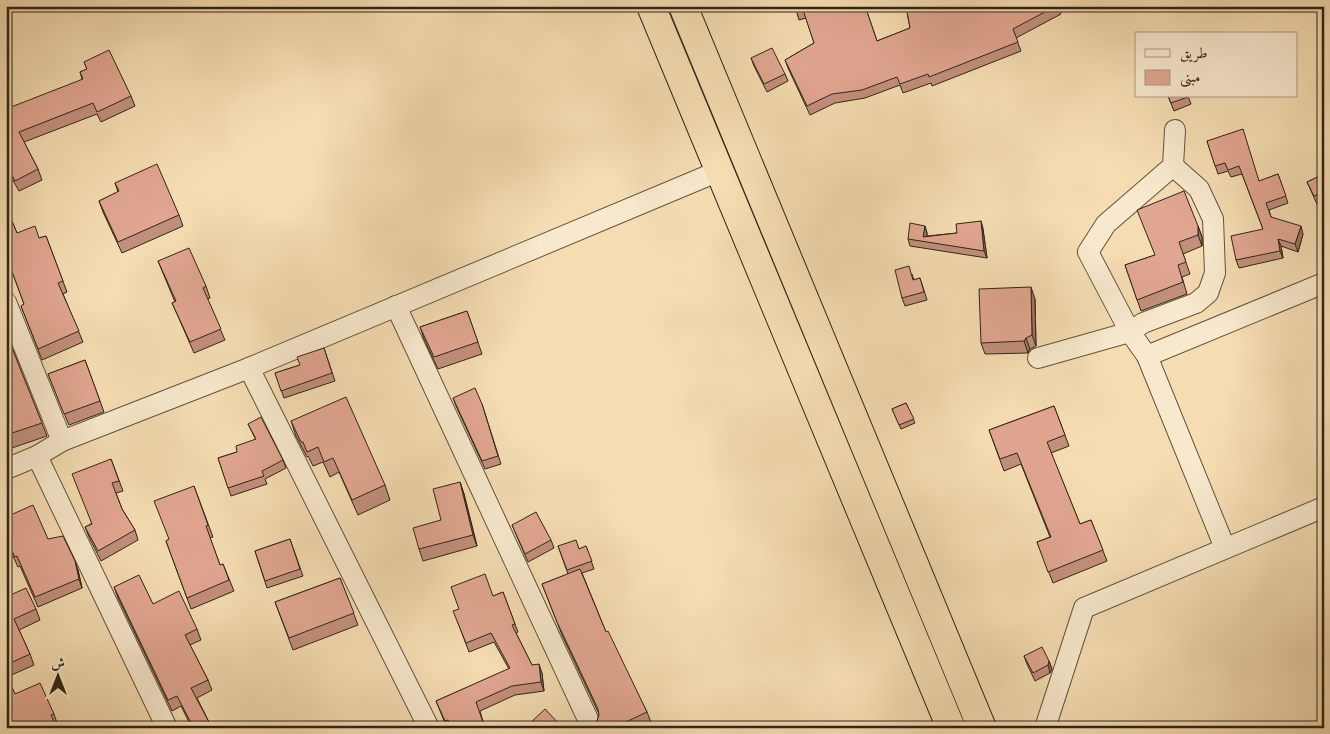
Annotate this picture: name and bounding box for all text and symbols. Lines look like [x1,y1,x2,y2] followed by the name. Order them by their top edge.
[1135,32,1298,98] legend
[1180,44,1207,63] text: طريق
[1180,68,1200,88] text: مبنى
[32,652,82,702] north arrow
[51,655,65,673] text: ش

